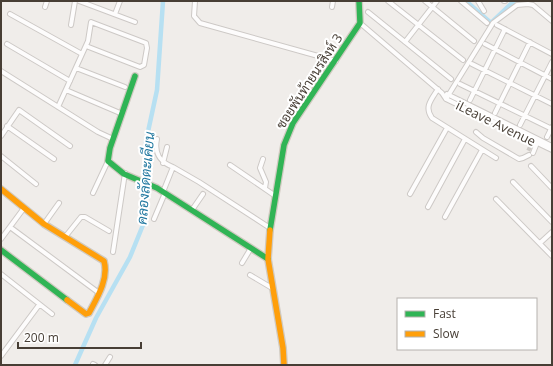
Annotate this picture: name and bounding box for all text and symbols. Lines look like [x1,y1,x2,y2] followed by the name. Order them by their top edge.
[271,30,347,132] street label: ซอยพันท้ายนรสิงห์ 3
[453,96,539,150] street label: iLeave Avenue
[131,131,159,225] water label: คลองลัดตะเคียน
[397,298,537,350] legend
[433,305,456,322] text: Fast
[18,324,141,350] scale bar
[433,325,460,342] text: Slow
[24,329,59,346] text: 200 m

